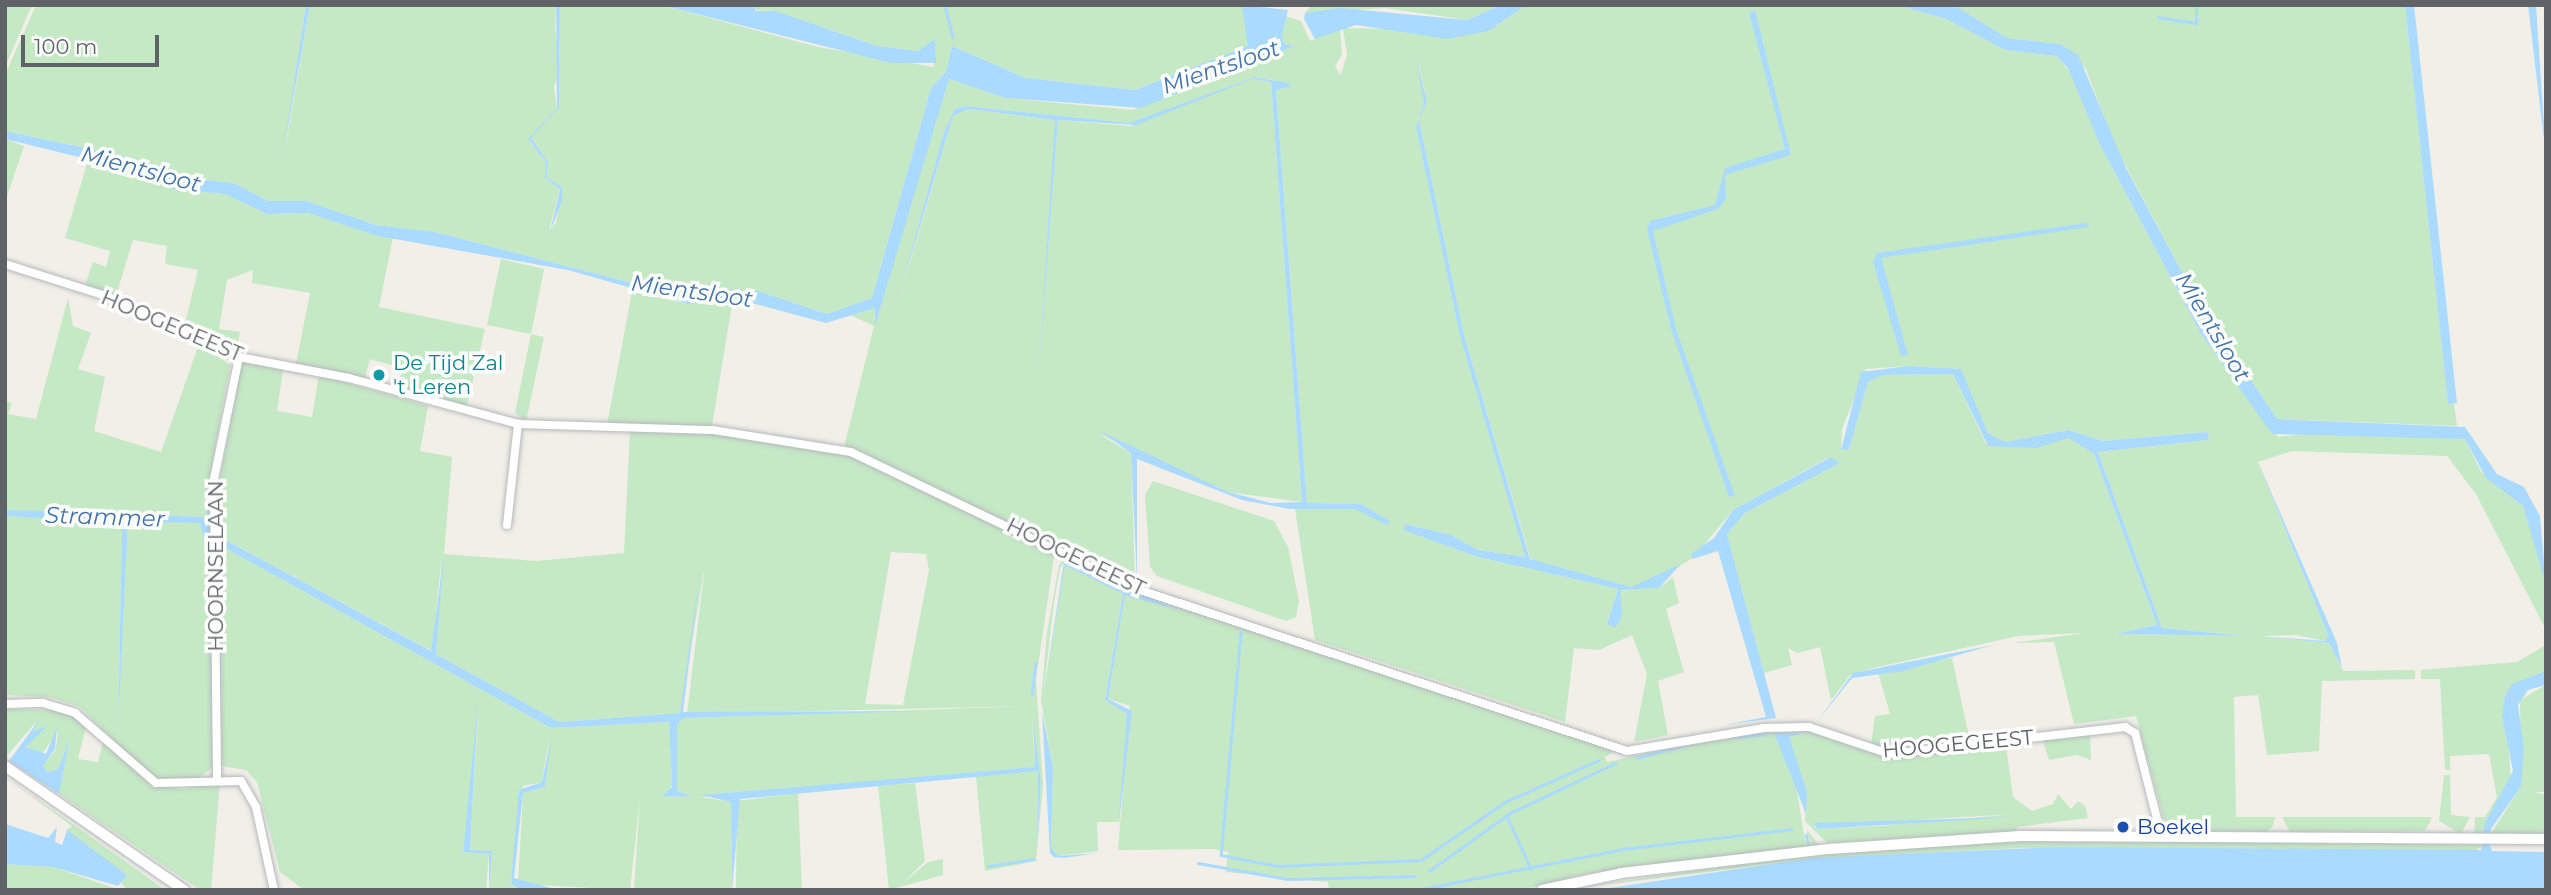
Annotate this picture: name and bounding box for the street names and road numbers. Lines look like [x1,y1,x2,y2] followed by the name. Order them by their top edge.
[97,285,247,367] street label: HOOGEGEEST
[203,480,229,652] street label: HOORNSELAAN
[1002,512,1150,602] street label: HOOGEGEEST
[1881,725,2035,763] street label: HOOGEGEEST

